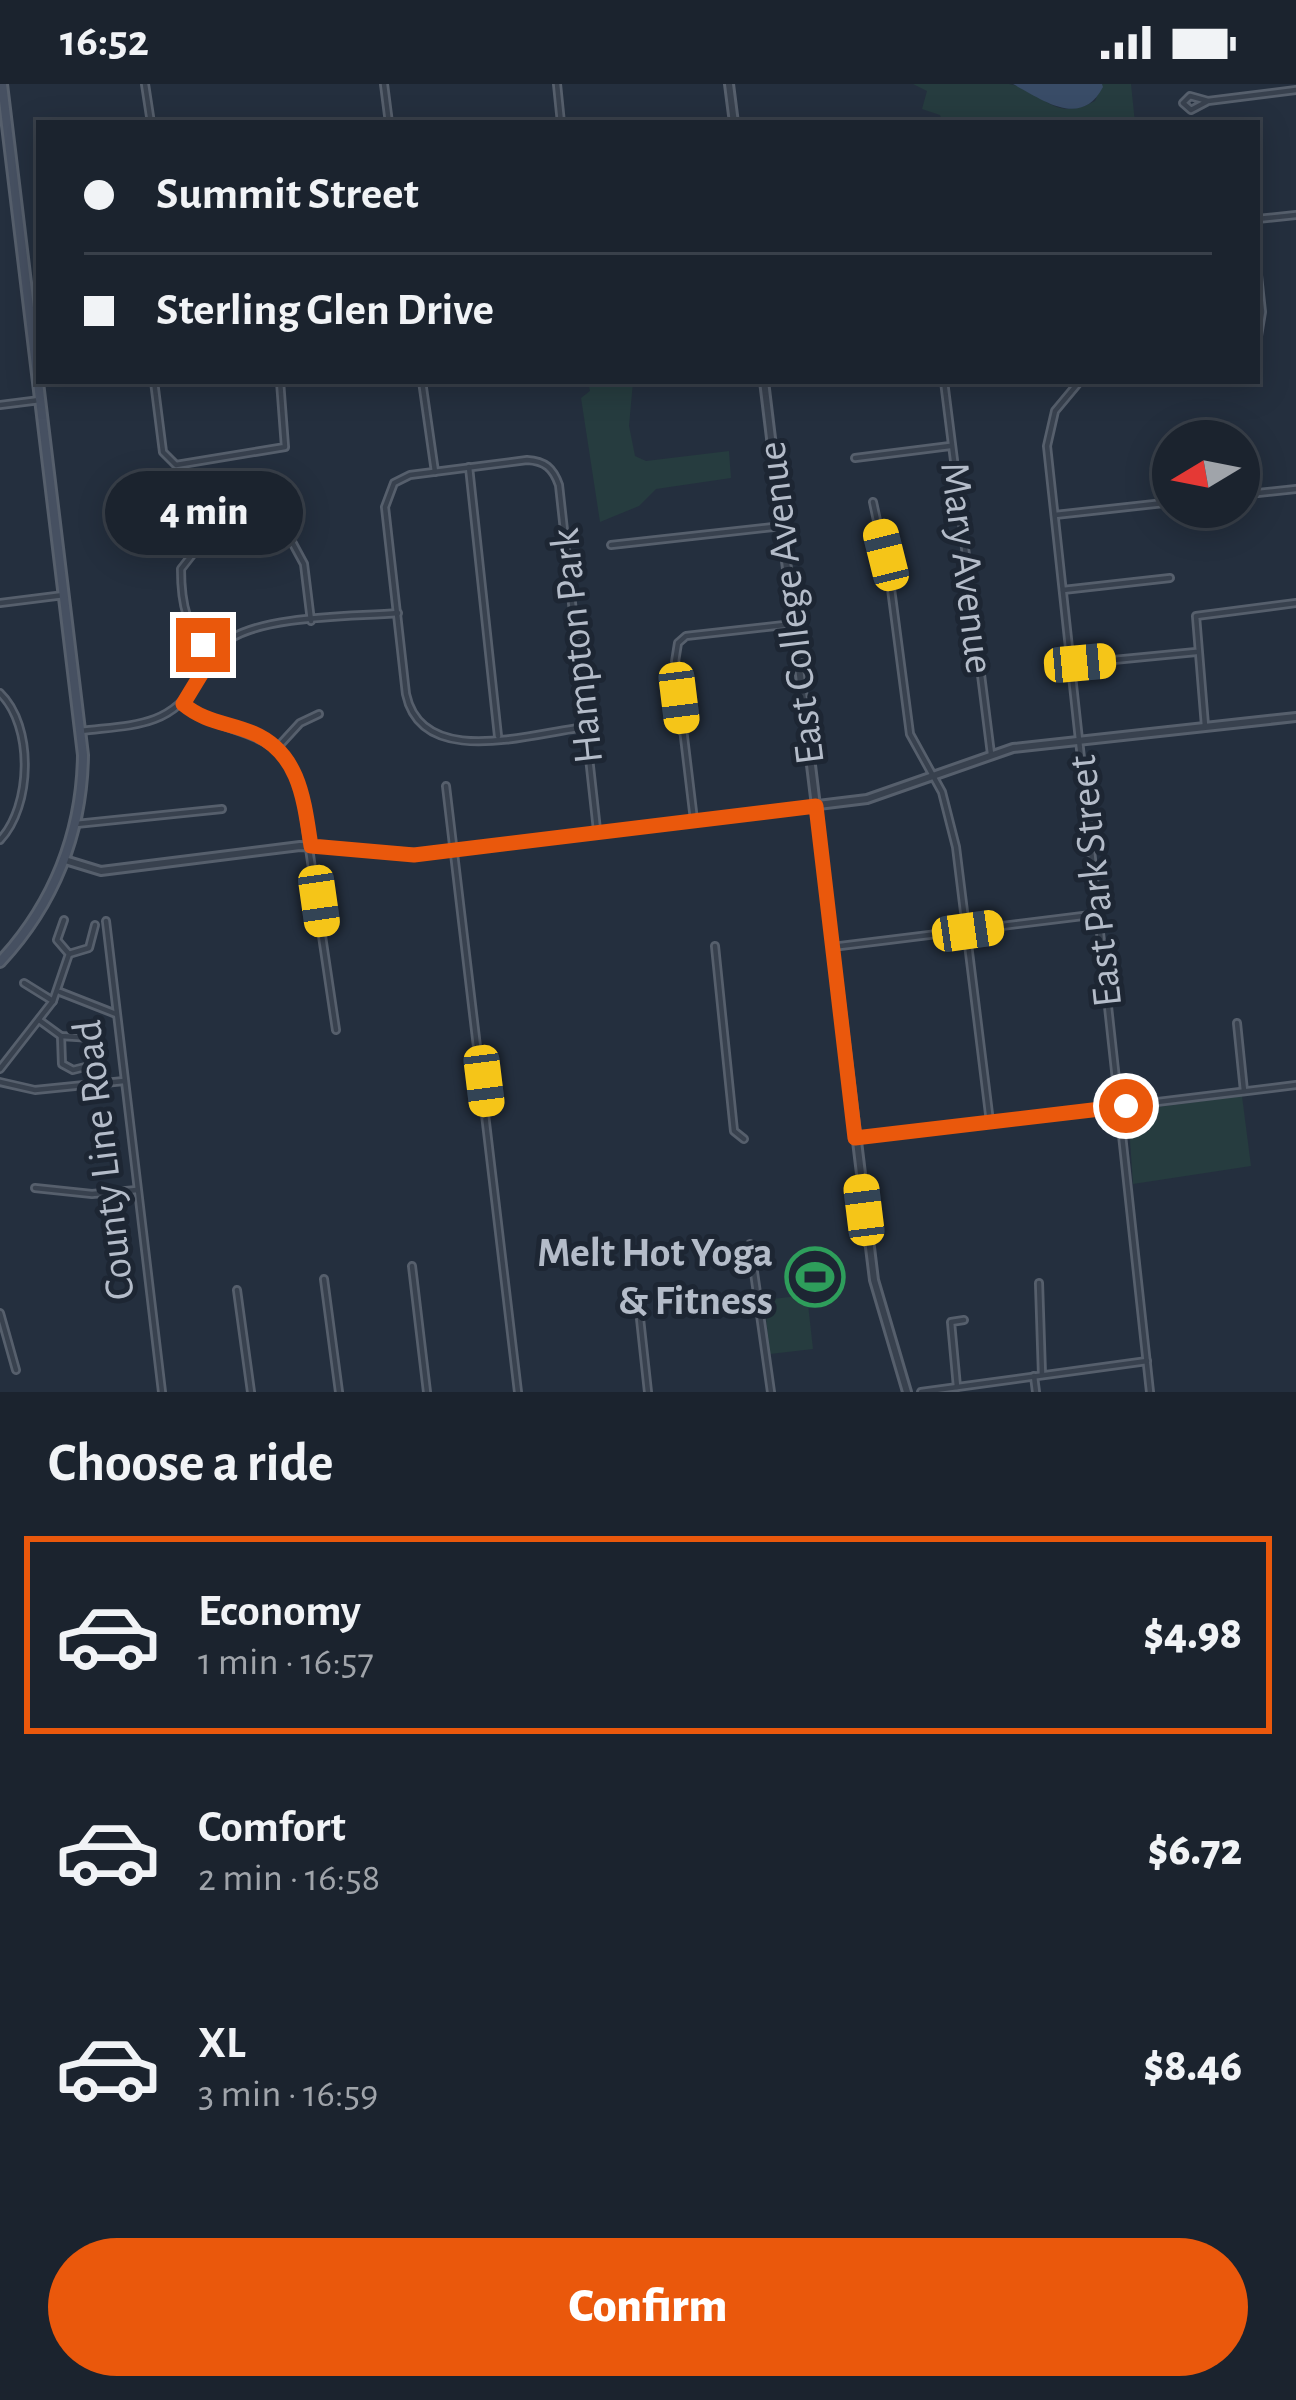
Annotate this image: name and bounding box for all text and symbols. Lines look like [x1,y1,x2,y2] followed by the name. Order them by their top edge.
[60,19,149,64] text: 16:52
[156,172,419,217] text: Summit Street
[156,288,494,333] text: Sterling Glen Drive
[1152,420,1260,528] north arrow
[1152,420,1260,528] map controls
[750,439,832,767] street label: East College Avenue
[933,460,1001,676] street label: Mary Avenue
[104,471,302,555] callout: 4 min
[160,493,248,532] text: 4 min
[860,516,912,594] car
[544,526,610,766] street label: Hampton Park
[176,618,230,672] route end
[1043,642,1117,684] car
[657,660,701,736] car
[1061,753,1129,1009] street label: East Park Street
[296,863,342,939] car
[930,908,1006,954] car
[66,1018,142,1302] street label: County Line Road
[462,1043,506,1119] car
[1099,1079,1153,1133] route start
[842,1172,886,1248] car
[537,1232,773,1322] place label: Melt Hot Yoga & Fitness
[784,1246,846,1308] sports icon: Melt Hot Yoga & Fitness
[48,1437,334,1491] text: Choose a ride
[54,1581,162,1689] icon: car
[198,1589,361,1634] text: Economy
[1143,1612,1242,1657] text: $4.98
[198,1643,374,1682] text: 1 min · 16:57
[54,1797,162,1905] icon: car
[198,1805,346,1850] text: Comfort
[1148,1828,1242,1873] text: $6.72
[198,1859,380,1898] text: 2 min · 16:58
[54,2013,162,2121] icon: car
[198,2021,246,2066] text: XL
[1143,2044,1242,2089] text: $8.46
[198,2075,378,2114] text: 3 min · 16:59
[48,2238,1248,2376] button: Confirm

